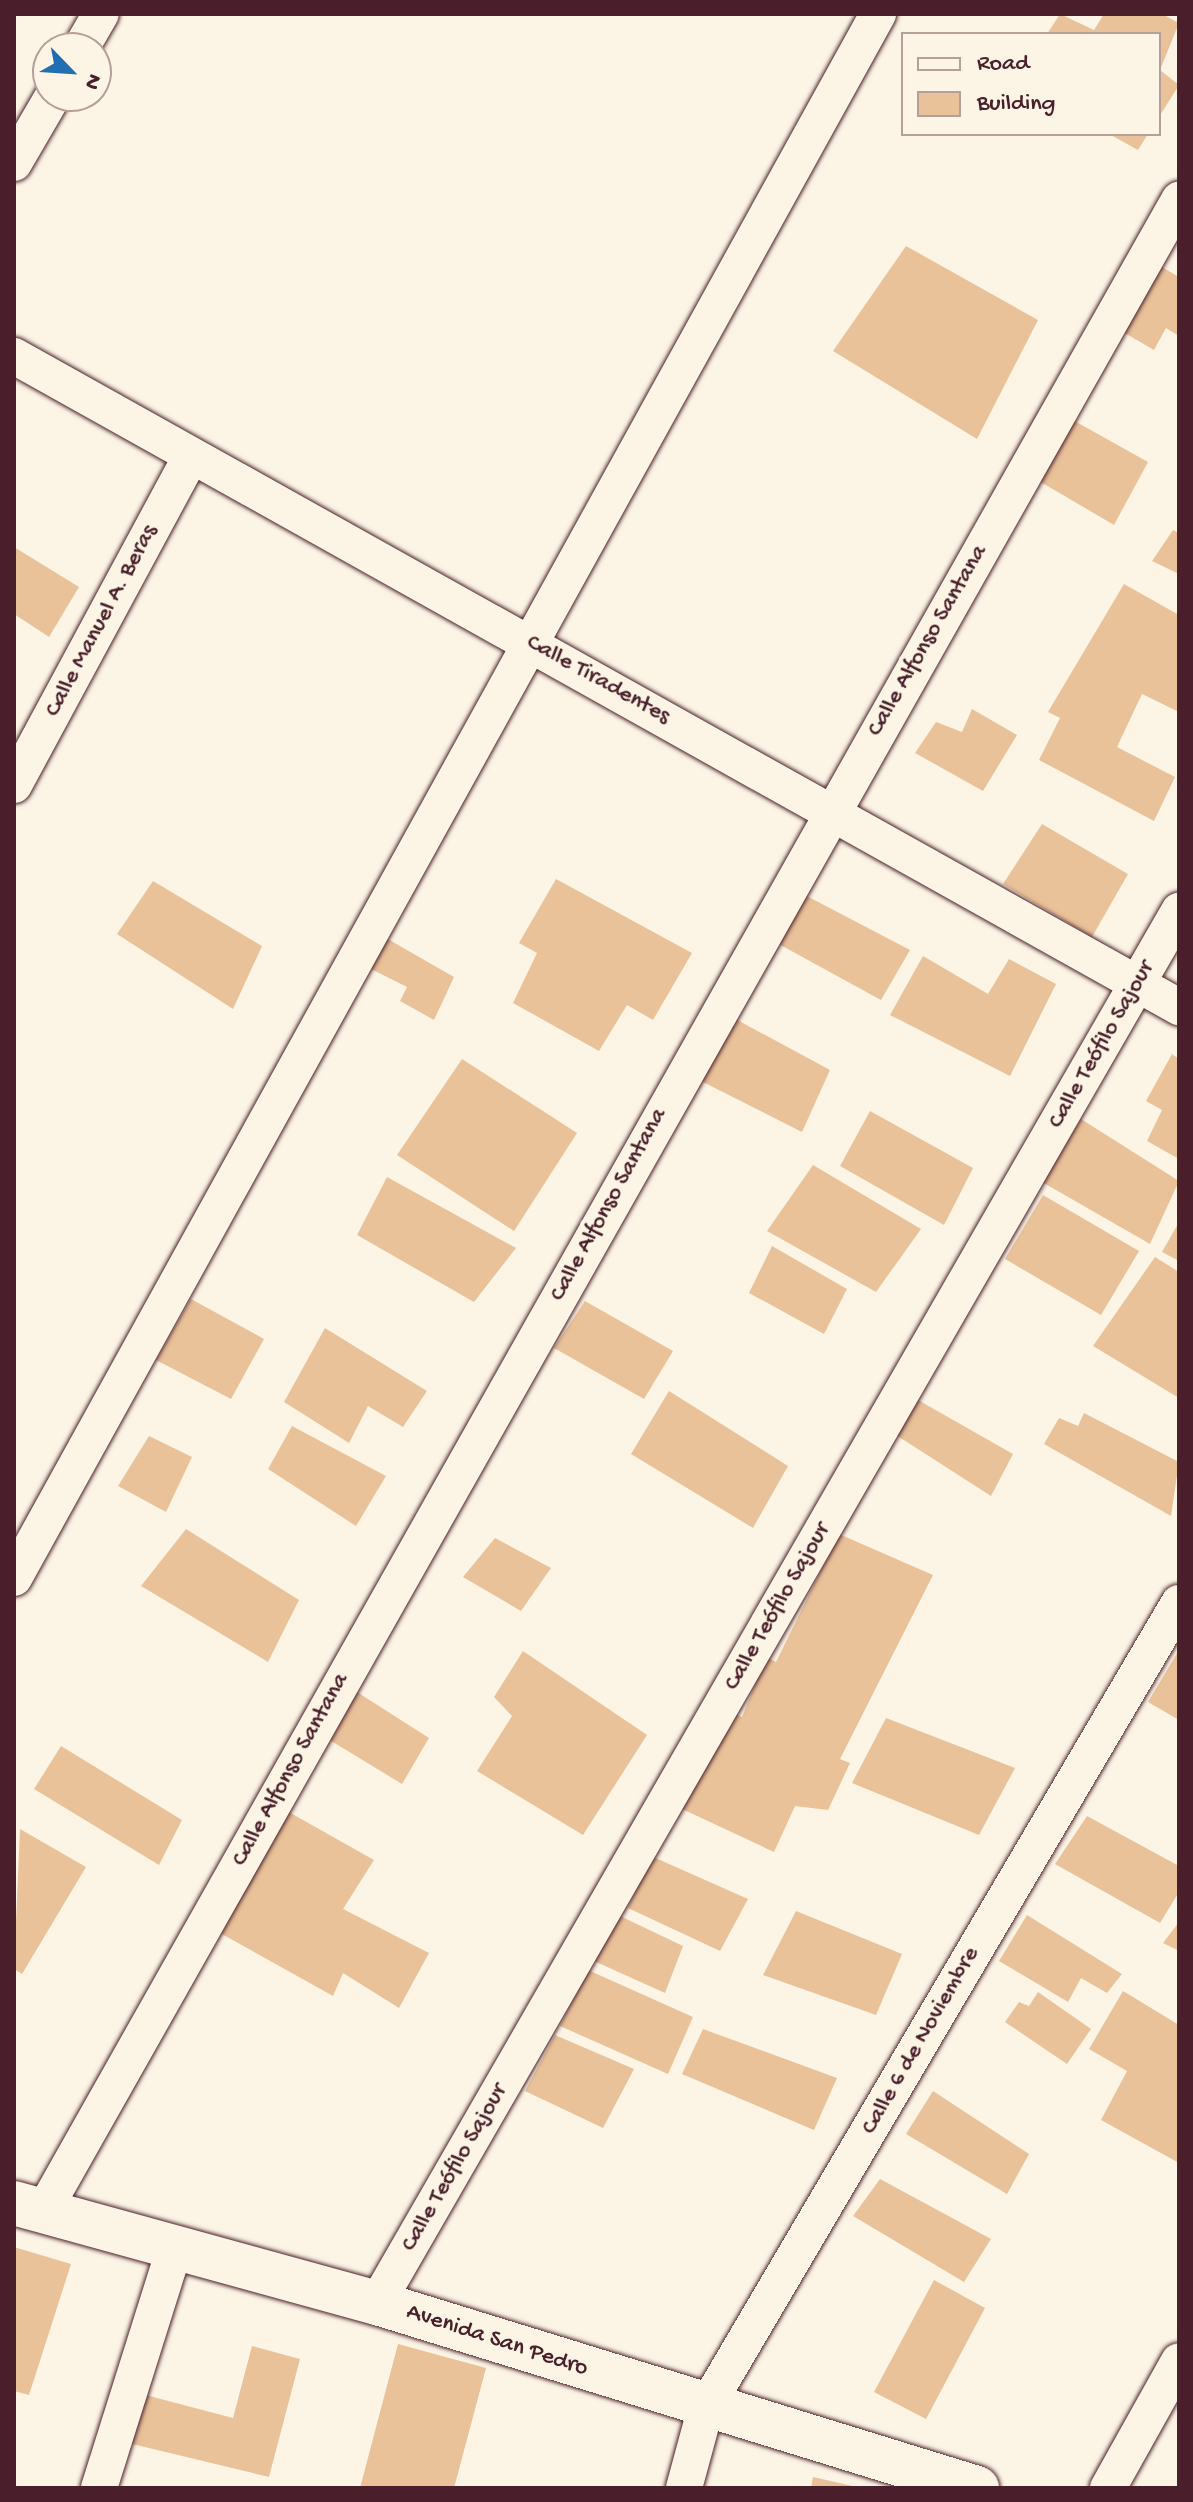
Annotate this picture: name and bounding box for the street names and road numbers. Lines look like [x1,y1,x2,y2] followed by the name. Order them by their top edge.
[39,520,165,722] street label: Calle Manuel A. Beras
[861,540,995,742] street label: Calle Alfonso Santana
[521,629,675,731] street label: Calle Tiradentes
[1042,956,1162,1134] street label: Calle Teófilo Sajour
[544,1103,674,1307] street label: Calle Alfonso Santana
[718,1518,838,1696] street label: Calle Teófilo Sajour
[226,1668,356,1872] street label: Calle Alfonso Santana
[856,1942,986,2140] street label: Calle 6 de Noviembre
[395,2079,515,2257] street label: Calle Teófilo Sajour
[403,2298,591,2384] street label: Avenida San Pedro

